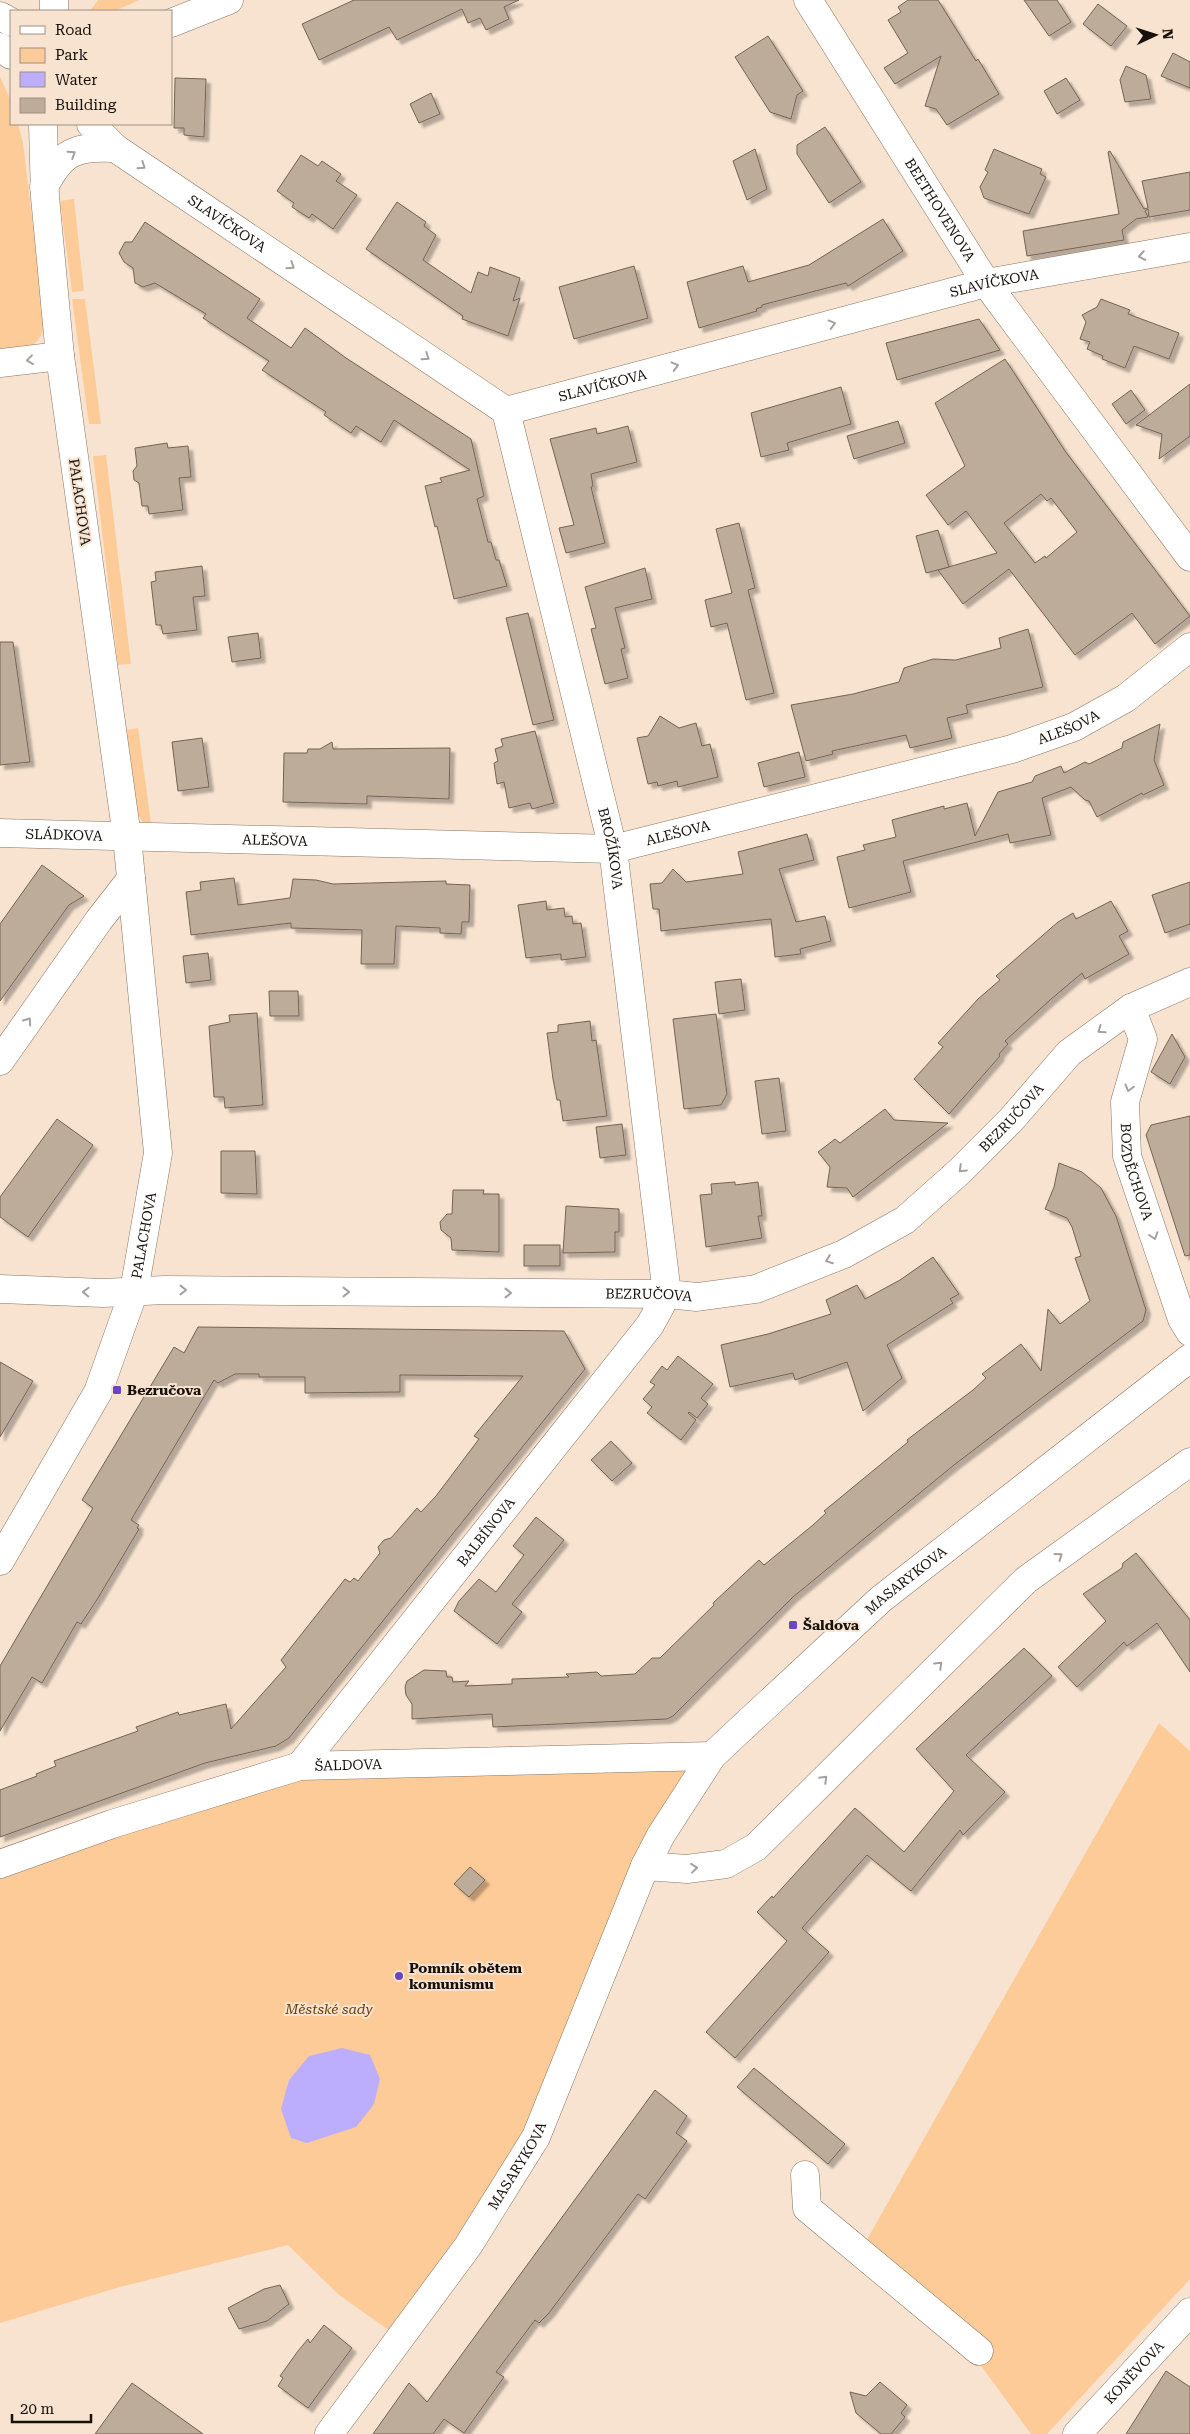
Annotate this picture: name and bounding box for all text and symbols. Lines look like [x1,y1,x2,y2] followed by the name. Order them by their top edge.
[10,10,172,125] legend
[1130,10,1180,60] north arrow
[55,21,92,39] text: Road
[1160,28,1176,40] text: N
[55,46,89,64] text: Park
[55,71,97,89] text: Water
[55,96,117,114] text: Building
[66,151,76,160] one-way arrow
[902,155,979,265] street label: BEETHOVENOVA
[136,160,145,169] one-way arrow
[185,191,269,255] street label: SLAVÍČKOVA
[1138,250,1146,260] one-way arrow
[285,260,295,269] one-way arrow
[948,266,1040,300] street label: SLAVÍČKOVA
[827,320,835,330] one-way arrow
[420,351,430,360] one-way arrow
[26,354,34,365] one-way arrow
[670,362,678,372] one-way arrow
[557,366,649,405] street label: SLAVÍČKOVA
[66,457,94,547] street label: PALACHOVA
[1035,707,1102,747] street label: ALEŠOVA
[595,806,626,891] street label: BROŽÍKOVA
[644,817,712,849] street label: ALEŠOVA
[25,826,103,844] street label: SLÁDKOVA
[242,831,308,849] street label: ALEŠOVA
[22,1017,31,1027] one-way arrow
[1097,1024,1107,1033] one-way arrow
[976,1080,1047,1155] street label: BEZRUČOVA
[1124,1084,1135,1093] one-way arrow
[1118,1123,1156,1222] street label: BOZDĚCHOVA
[958,1163,967,1172] one-way arrow
[128,1191,159,1280] street label: PALACHOVA
[1148,1231,1158,1239] one-way arrow
[825,1254,834,1264] one-way arrow
[180,1285,187,1295] one-way arrow
[342,1286,350,1297] one-way arrow
[605,1286,693,1305] street label: BEZRUČOVA
[81,1287,89,1298] one-way arrow
[504,1288,512,1298] one-way arrow
[127,1382,202,1398] place label: Bezručova
[111,1384,123,1396] marker: Bezručova
[454,1494,518,1569] street label: BALBÍNOVA
[862,1543,950,1618] street label: MASARYKOVA
[1053,1553,1063,1562] one-way arrow
[803,1617,860,1633] place label: Šaldova
[787,1619,799,1631] marker: Šaldova
[933,1662,942,1671] one-way arrow
[314,1756,382,1774] street label: ŠALDOVA
[818,1776,827,1785] one-way arrow
[690,1862,698,1873] one-way arrow
[409,1960,522,1992] place label: Pomník obětem komunismu
[393,1970,405,1982] marker: Pomník obětem komunismu
[284,2001,374,2017] park label: Městské sady
[485,2119,549,2213] street label: MASARYKOVA
[1101,2337,1167,2407] street label: KONĚVOVA
[12,2392,91,2424] scale bar
[20,2400,55,2418] text: 20 m

